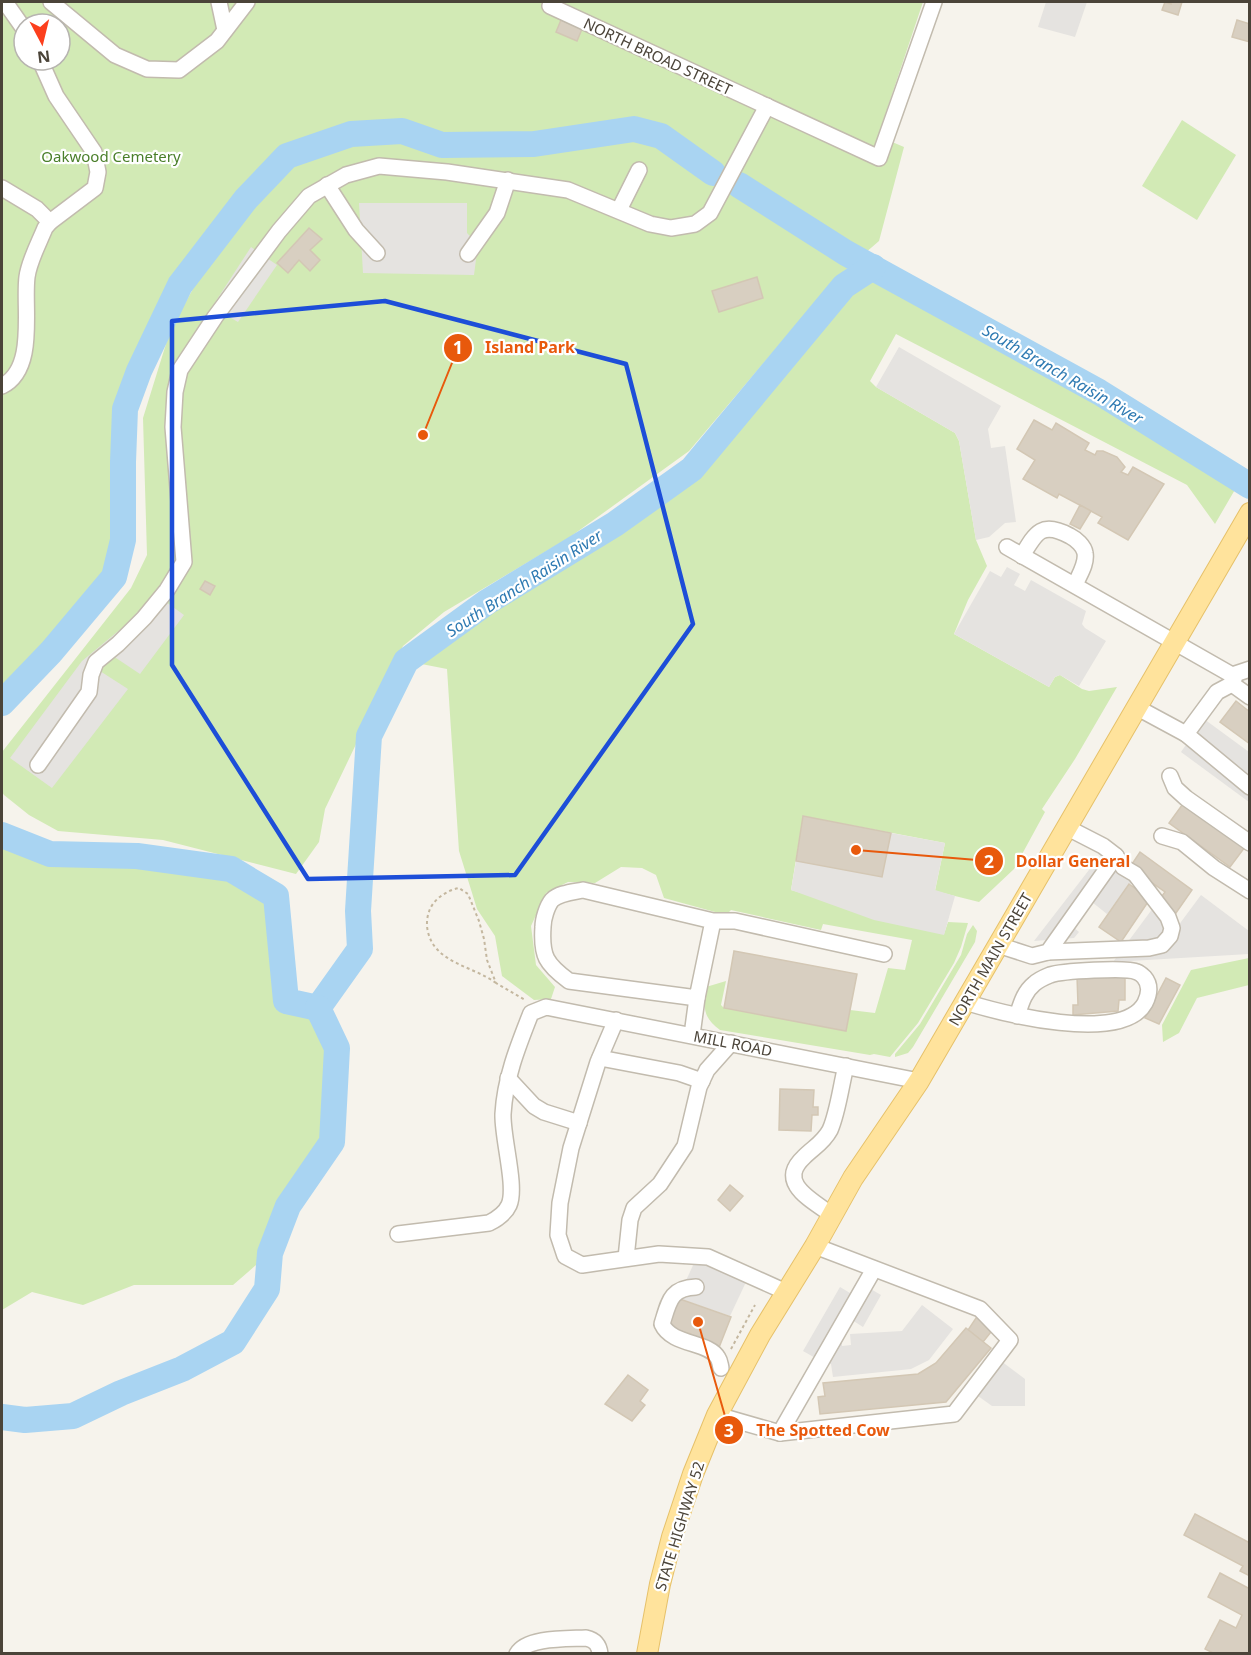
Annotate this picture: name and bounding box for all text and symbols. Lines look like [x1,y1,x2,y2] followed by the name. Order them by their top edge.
[12,12,72,72] north arrow
[581,13,736,100] street label: NORTH BROAD STREET
[36,45,52,69] text: N
[41,146,181,166] park label: Oakwood Cemetery
[979,319,1148,429] water label: South Branch Raisin River
[443,331,587,365] callout: Island Park
[453,335,463,359] text: 1
[485,336,575,358] text: Island Park
[442,524,607,642] water label: South Branch Raisin River
[974,844,1143,878] callout: Dollar General
[984,849,994,873] text: 2
[1016,850,1130,872] text: Dollar General
[944,888,1037,1029] street label: NORTH MAIN STREET
[692,1026,774,1060] street label: MILL ROAD
[714,1413,901,1447] callout: The Spotted Cow
[724,1418,734,1442] text: 3
[756,1419,890,1441] text: The Spotted Cow
[650,1459,708,1593] street label: STATE HIGHWAY 52

